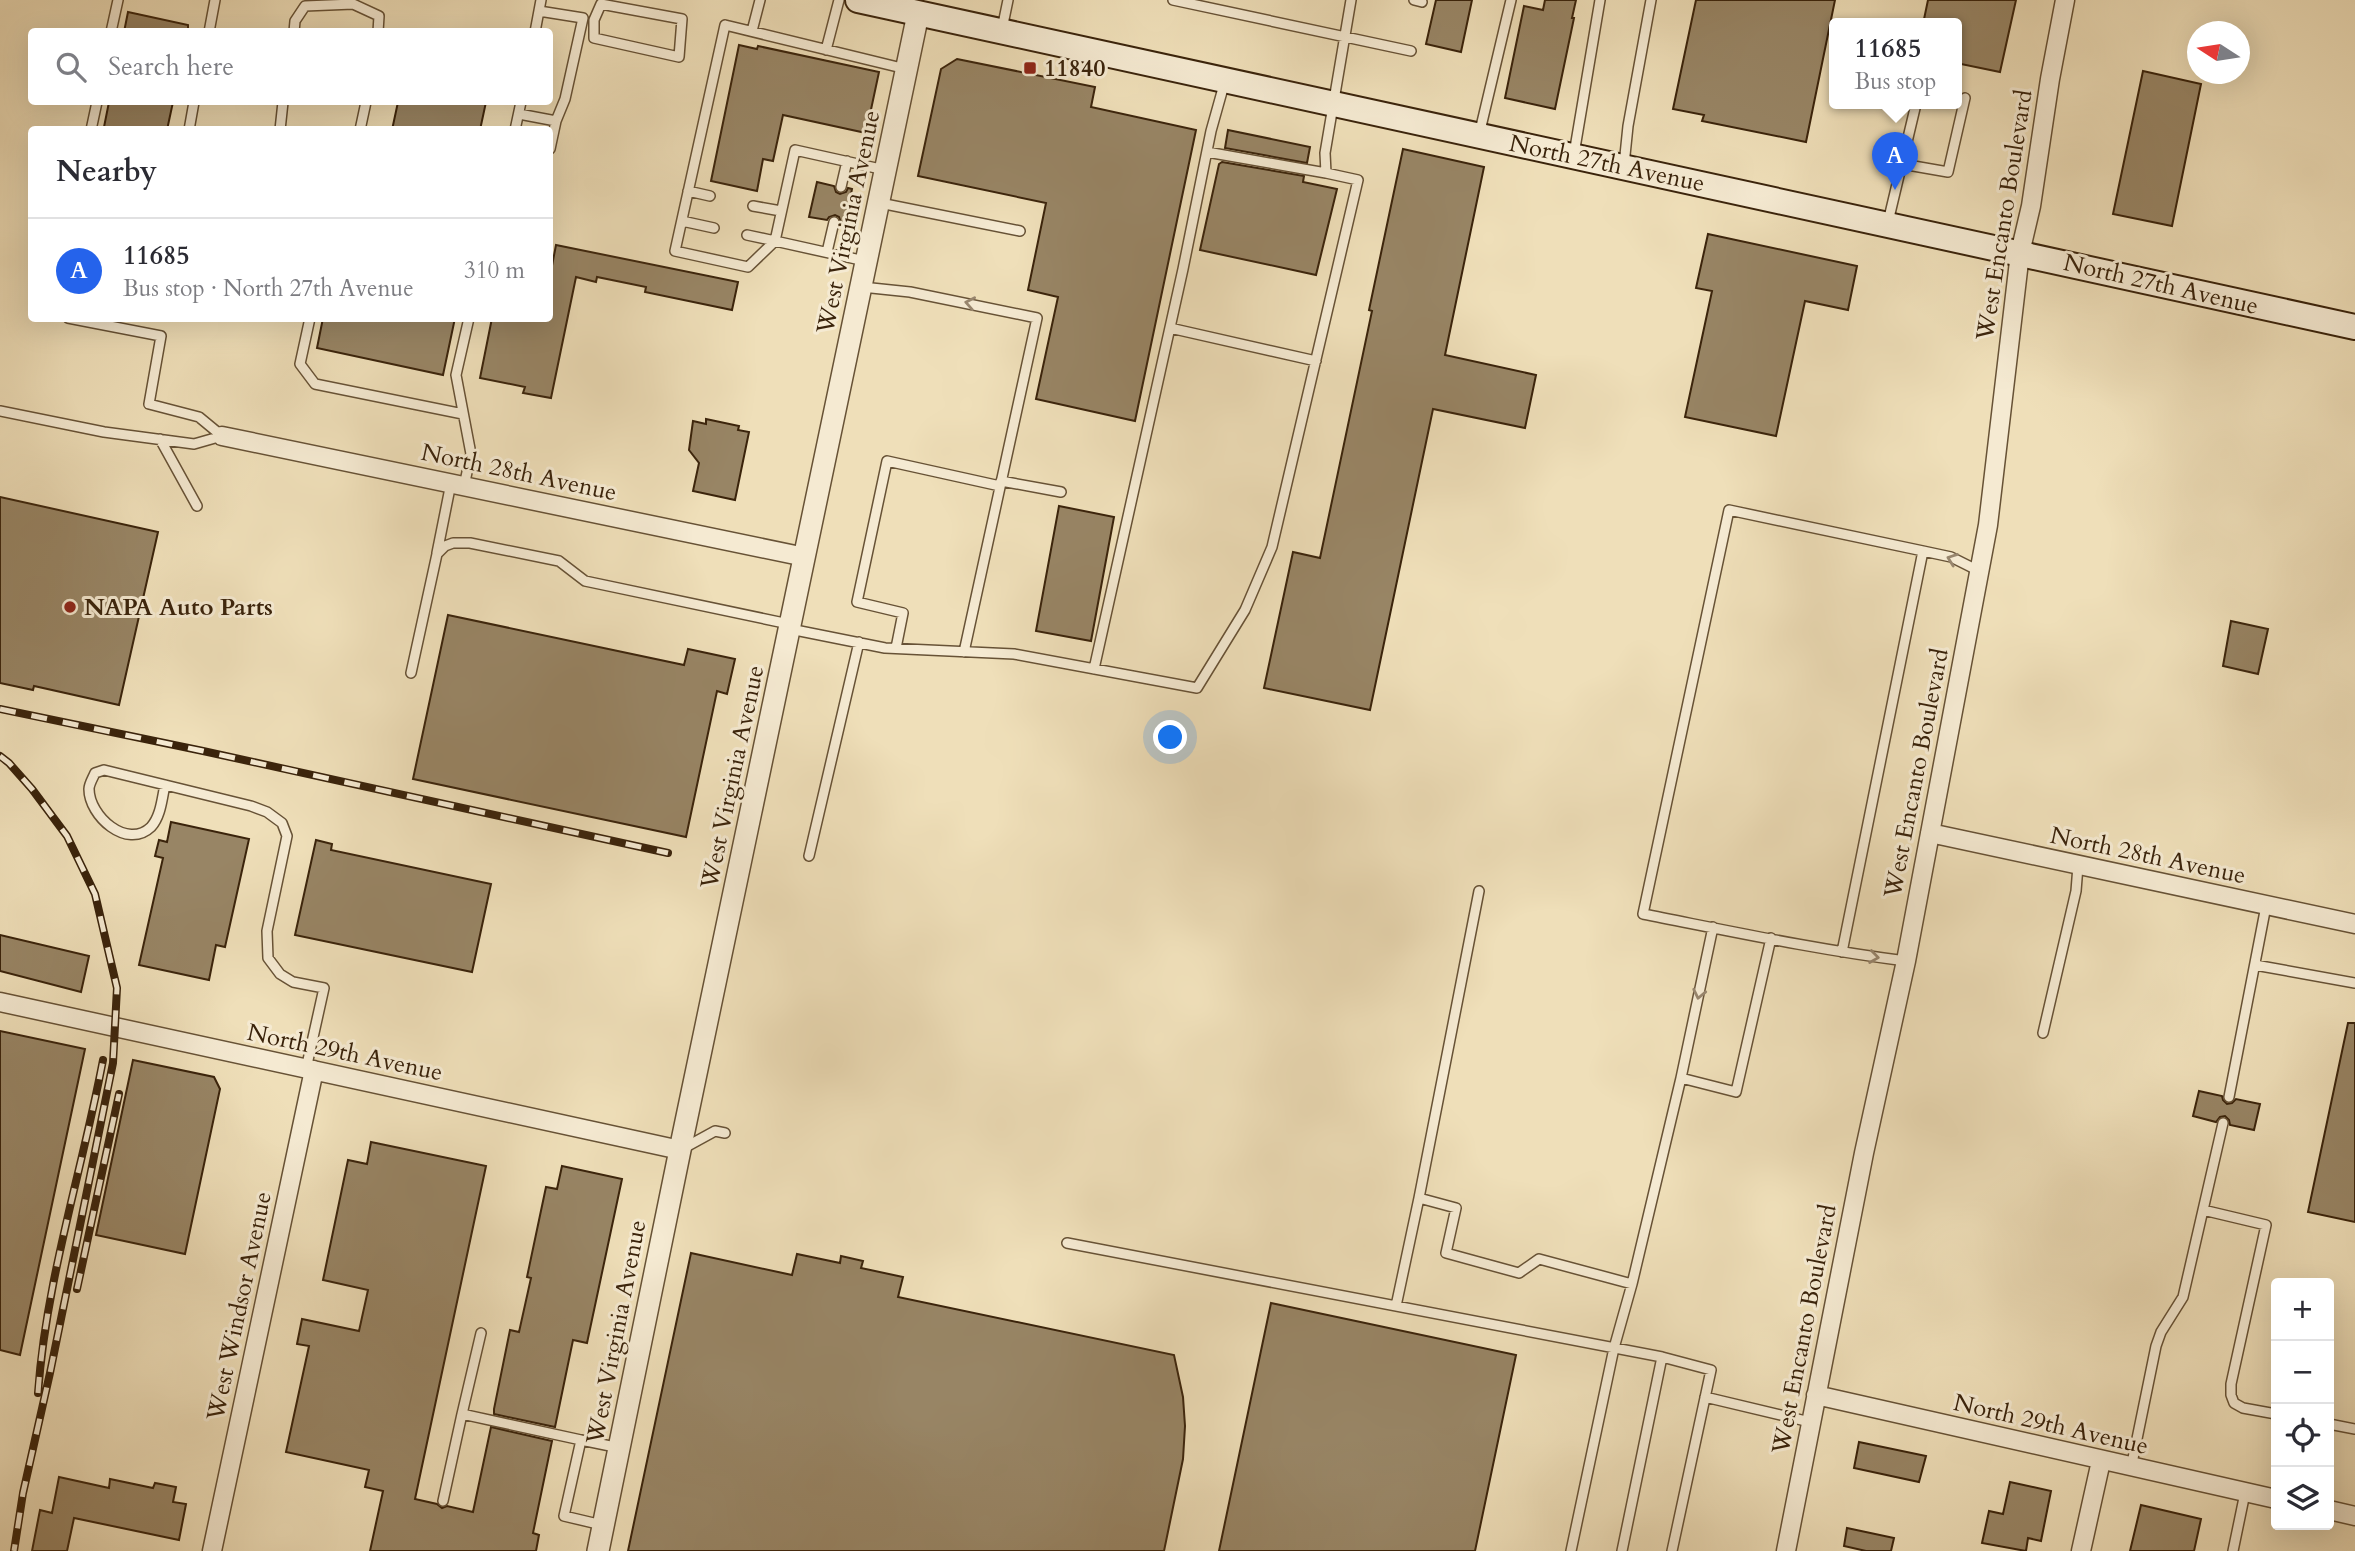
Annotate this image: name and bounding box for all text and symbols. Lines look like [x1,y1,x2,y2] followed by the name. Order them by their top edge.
[1829,18,1962,109] popup
[2187,21,2250,84] north arrow
[28,28,553,105] search box
[1855,31,1921,66] text: 11685
[52,48,90,86] icon: search
[108,49,234,84] text: Search here
[1044,52,1105,85] place label: 11840
[1022,60,1038,76] marker: 11840
[1855,66,1936,97] text: Bus stop
[1968,87,2041,344] street label: West Encanto Boulevard
[808,107,888,338] street label: West Virginia Avenue
[1506,127,1708,200] street label: North 27th Avenue
[1872,132,1918,190] pin: A
[56,151,157,192] text: Nearby
[123,238,190,273] text: 11685
[2060,246,2262,323] street label: North 27th Avenue
[70,255,88,286] text: A
[464,255,525,286] text: 310 m
[123,273,414,304] text: Bus stop · North 27th Avenue
[964,297,976,312] one-way arrow
[418,436,620,509] street label: North 28th Avenue
[1946,553,1958,567] one-way arrow
[84,591,273,624] place label: NAPA Auto Parts
[62,599,78,615] marker: NAPA Auto Parts
[1876,645,1957,902] street label: West Encanto Boulevard
[692,662,772,893] street label: West Virginia Avenue
[1153,720,1187,754] your location
[2047,819,2249,892] street label: North 28th Avenue
[1868,949,1880,964] one-way arrow
[1693,988,1708,1000] one-way arrow
[244,1016,446,1089] street label: North 29th Avenue
[199,1189,280,1425] street label: West Windsor Avenue
[1764,1201,1845,1458] street label: West Encanto Boulevard
[578,1217,654,1448] street label: West Virginia Avenue
[2271,1278,2334,1530] map controls
[2271,1278,2334,1341] button: +
[2271,1341,2334,1404] button: −
[1950,1386,2152,1463] street label: North 29th Avenue
[2271,1404,2334,1467] button: locate
[2271,1467,2334,1530] button: layers

